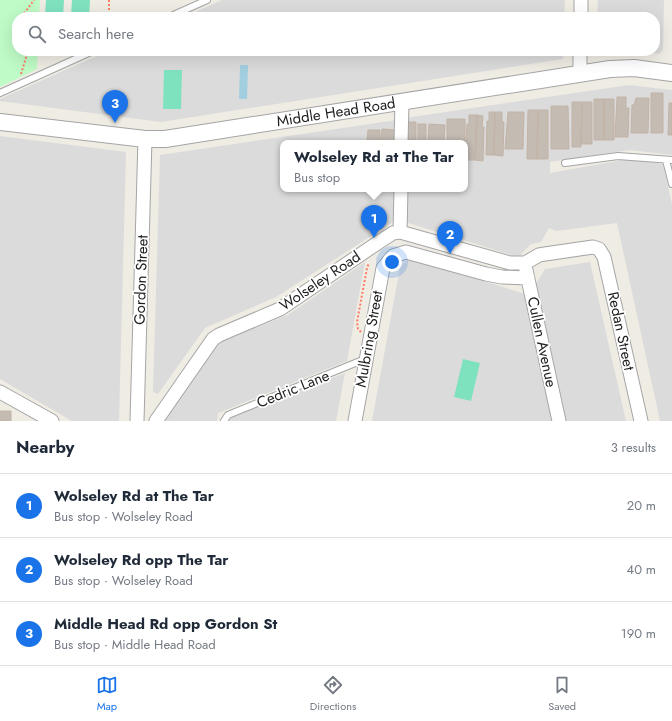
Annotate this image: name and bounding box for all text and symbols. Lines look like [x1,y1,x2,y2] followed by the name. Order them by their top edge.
[12,12,660,56] search box
[26,23,48,45] icon: search
[58,23,134,45] text: Search here
[102,90,128,123] pin: 3
[275,92,397,132] street label: Middle Head Road
[280,140,468,192] popup
[294,146,454,168] text: Wolseley Rd at The Tar
[294,168,340,187] text: Bus stop
[361,205,387,238] pin: 1
[437,221,463,254] pin: 2
[128,234,154,325] street label: Gordon Street
[275,246,365,316] street label: Wolseley Road
[382,252,402,272] your location
[350,289,388,389] street label: Mulbring Street
[602,290,640,373] street label: Redan Street
[522,295,562,389] street label: Cullen Avenue
[253,364,333,414] street label: Cedric Lane
[16,435,74,459] text: Nearby
[611,438,656,457] text: 3 results
[54,485,214,507] text: Wolseley Rd at The Tar
[26,496,32,515] text: 1
[627,496,656,515] text: 20 m
[54,507,193,526] text: Bus stop · Wolseley Road
[54,549,228,571] text: Wolseley Rd opp The Tar
[25,560,33,579] text: 2
[627,560,656,579] text: 40 m
[54,571,193,590] text: Bus stop · Wolseley Road
[54,613,277,635] text: Middle Head Rd opp Gordon St
[25,624,33,643] text: 3
[621,624,656,643] text: 190 m
[54,635,216,654] text: Bus stop · Middle Head Road
[96,674,118,714] tab: Map
[310,674,356,714] tab: Directions
[548,674,576,714] tab: Saved

